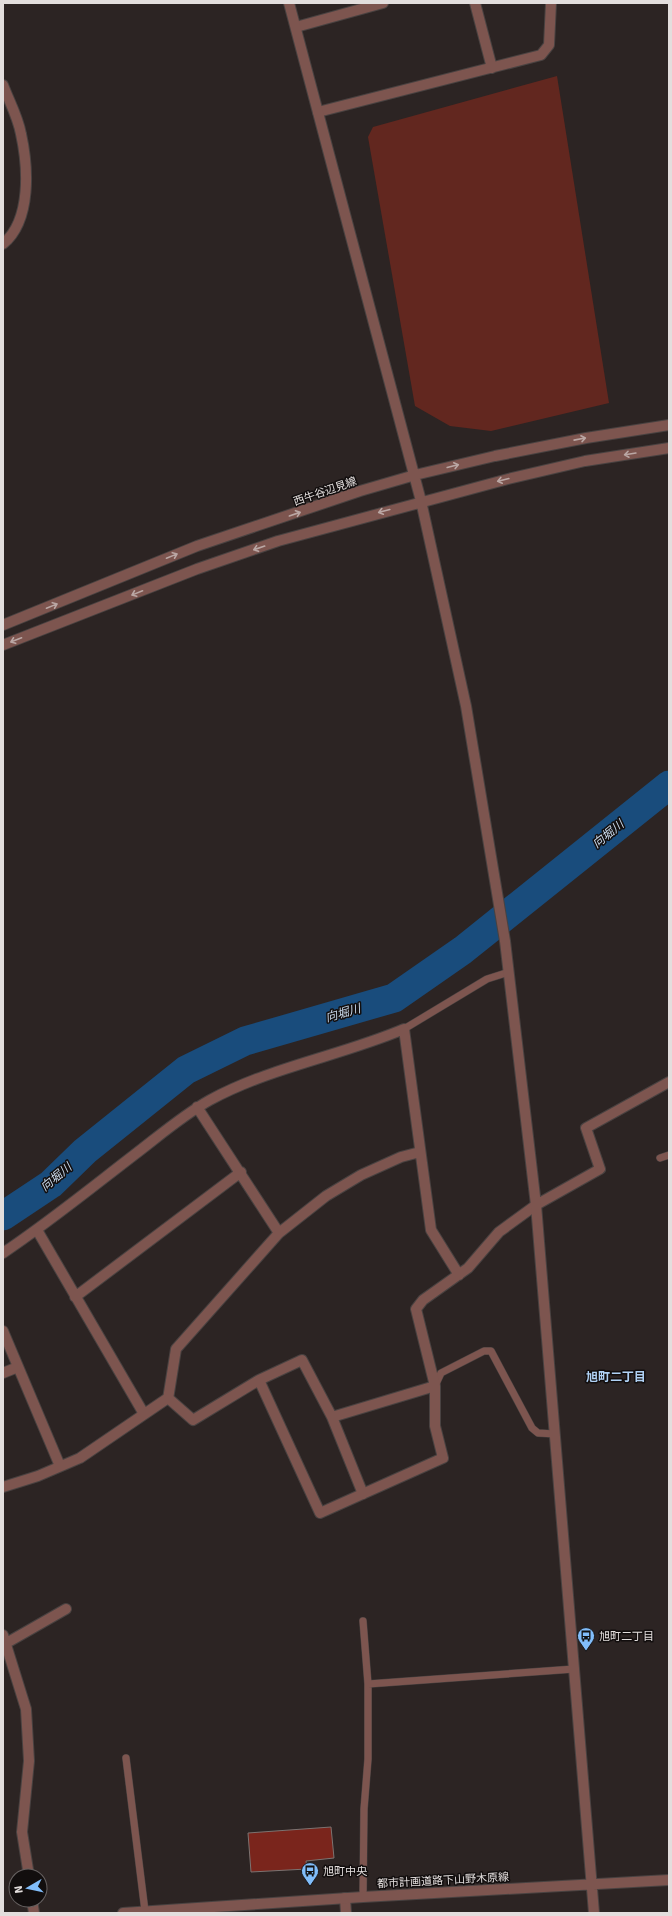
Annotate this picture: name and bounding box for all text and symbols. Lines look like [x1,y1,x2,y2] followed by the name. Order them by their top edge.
[573,435,586,443] one-way arrow
[624,450,637,458] one-way arrow
[446,462,459,469] one-way arrow
[292,475,358,508] street label: 西牛谷辺見線
[497,477,510,484] one-way arrow
[378,508,391,515] one-way arrow
[289,509,301,517] one-way arrow
[253,545,266,552] one-way arrow
[166,552,178,560] one-way arrow
[132,589,144,597] one-way arrow
[46,601,58,609] one-way arrow
[11,637,23,645] one-way arrow
[590,816,629,852] water label: 向堀川
[324,1001,364,1026] water label: 向堀川
[38,1159,76,1195] water label: 向堀川
[586,1370,646,1385] district label: 旭町二丁目
[576,1626,596,1651] bus stop icon: 旭町二丁目
[599,1630,654,1643] place label: 旭町二丁目
[300,1861,320,1886] bus stop icon: 旭町中央
[323,1865,368,1878] place label: 旭町中央
[8,1868,48,1908] north arrow
[377,1871,509,1890] street label: 都市計画道路下山野木原線
[12,1885,26,1894] text: N

